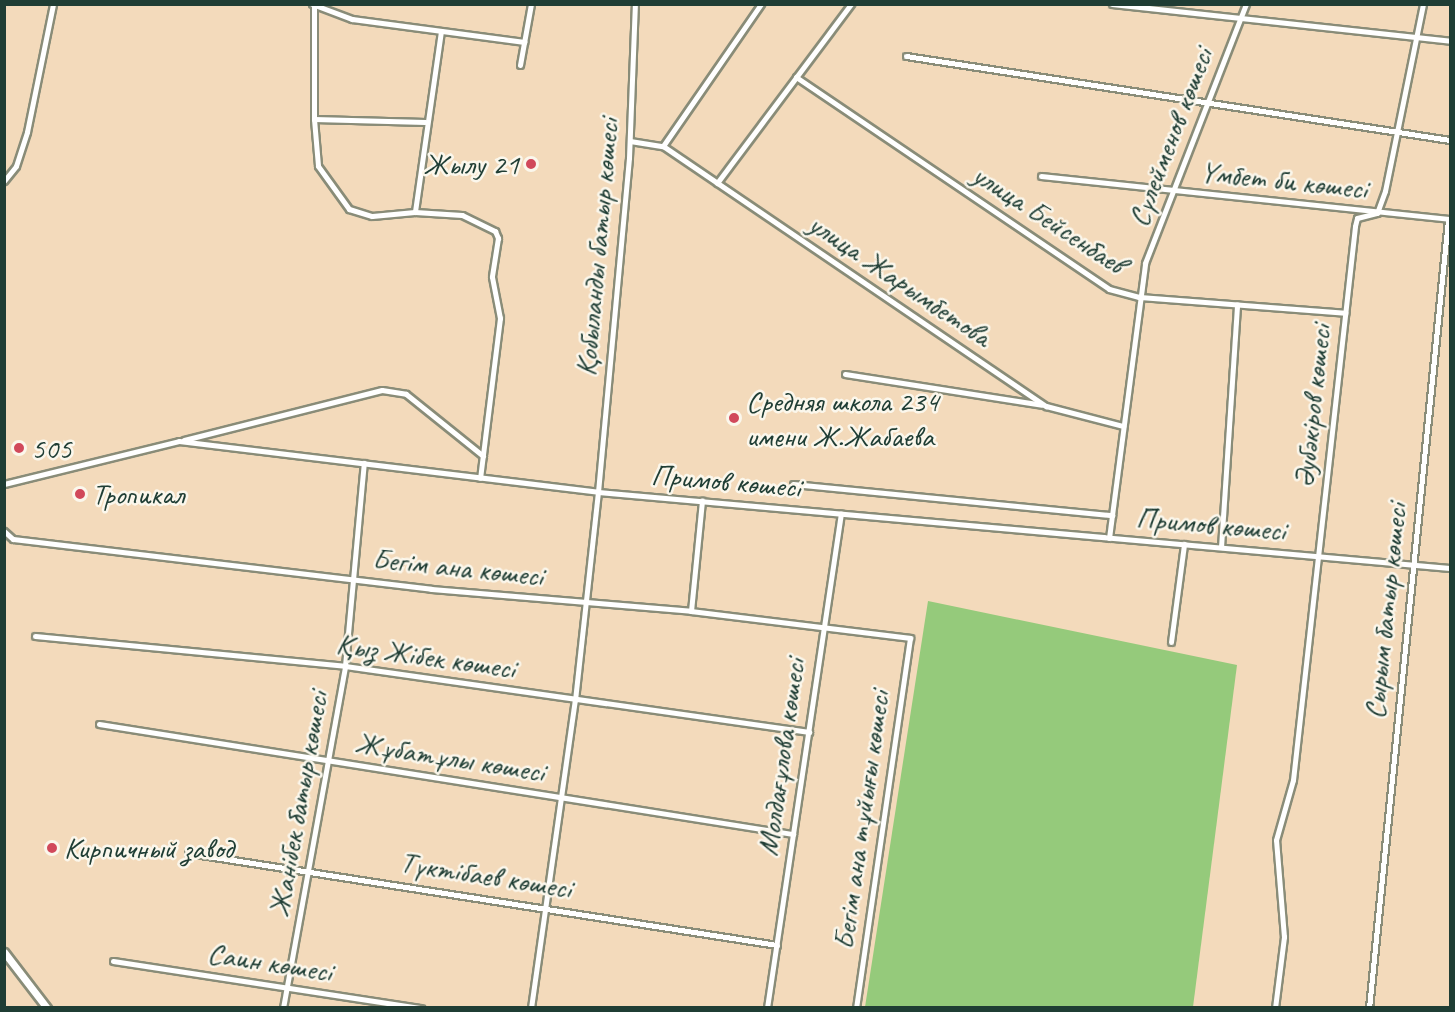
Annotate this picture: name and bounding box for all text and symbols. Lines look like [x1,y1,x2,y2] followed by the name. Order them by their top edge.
[1119,43,1221,231] street label: Сүлейменов көшесі
[568,117,626,377] street label: Қобыланды батыр көшесі
[423,146,519,182] place label: Жылу 21
[1200,153,1368,207] street label: Үмбет би көшесі
[966,156,1132,282] street label: улица Бейсенбаев
[524,157,538,171] marker: Жылу 21
[802,206,998,354] street label: улица Жарымбетова
[1286,323,1338,489] street label: Әубәкіров көшесі
[746,383,938,454] place label: Средняя школа 234 имени Ж.Жабаева
[727,411,741,425] marker: Средняя школа 234 имени Ж.Жабаева
[31,430,71,466] place label: 505
[12,441,26,455] marker: 505
[650,457,802,505] street label: Примов көшесі
[92,476,184,512] place label: Тропикал
[73,487,87,501] marker: Тропикал
[1135,500,1287,548] street label: Примов көшесі
[1356,500,1414,722] street label: Сырым батыр көшесі
[371,540,545,594] street label: Бегім ана көшесі
[334,626,518,686] street label: Қыз Жібек көшесі
[749,656,813,858] street label: Молдағұлова көшесі
[260,686,336,922] street label: Жанібек батыр көшесі
[825,689,897,951] street label: Бегім ана тұйығы көшесі
[353,724,547,790] street label: Жұбатұлы көшесі
[64,830,233,866] place label: Кирпичный завод
[45,841,59,855] marker: Кирпичный завод
[398,844,574,906] street label: Түктібаев көшесі
[205,934,335,990] street label: Саин көшесі

